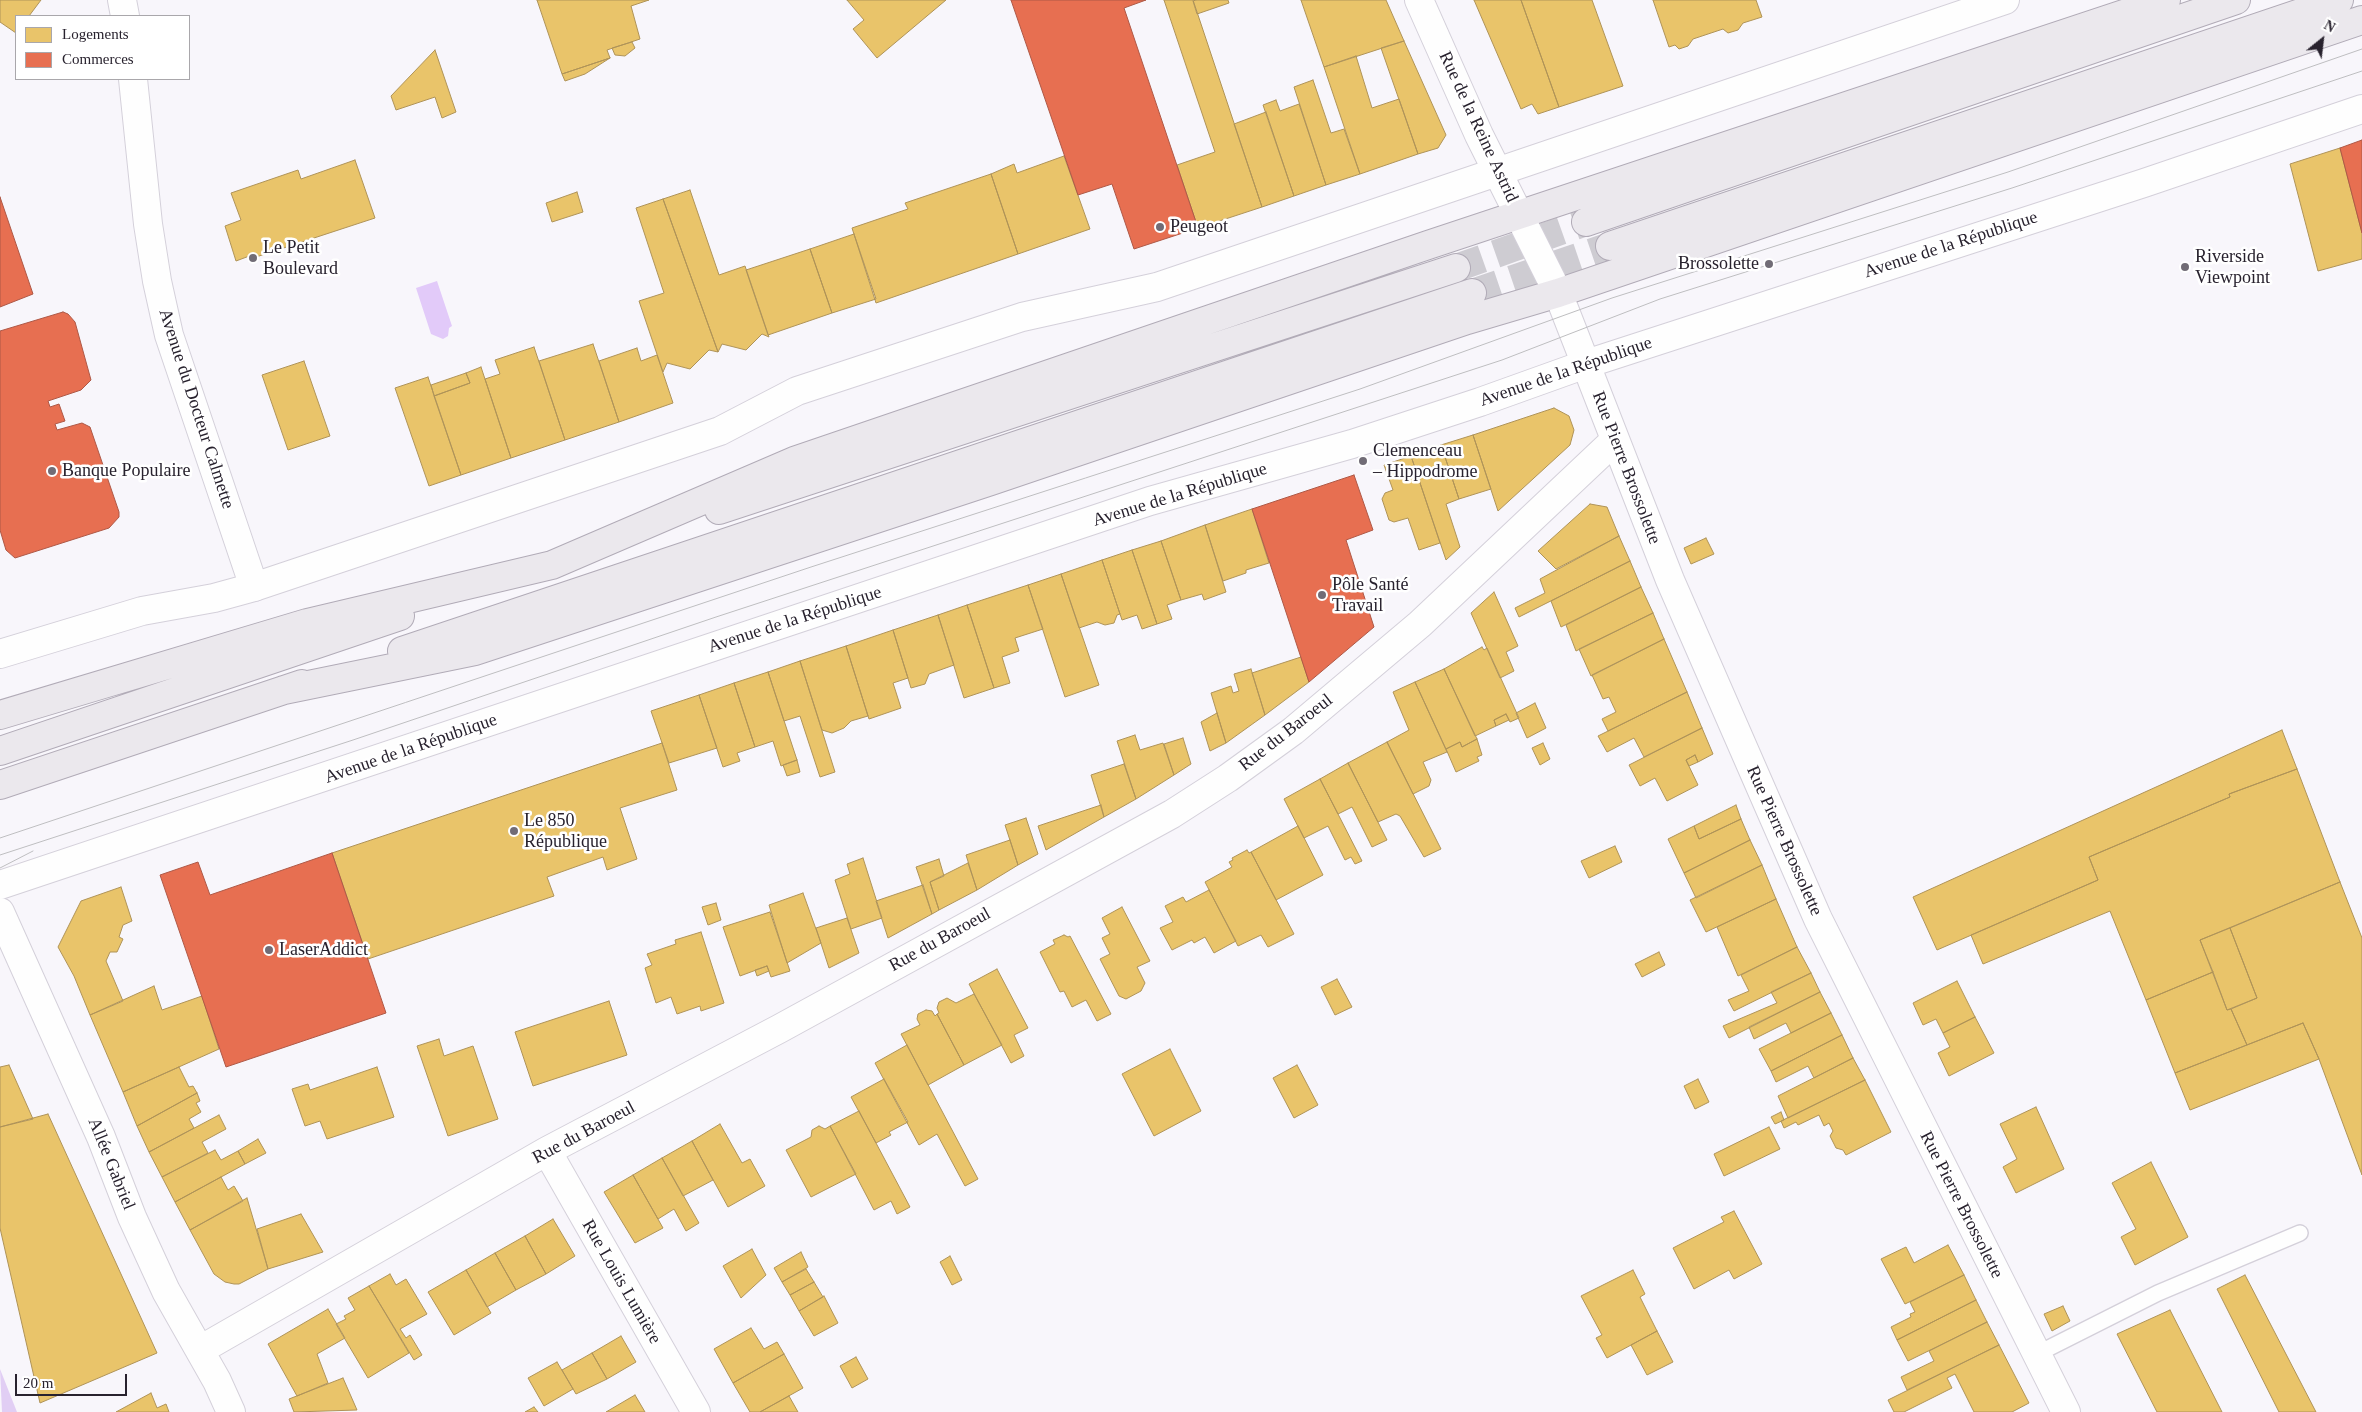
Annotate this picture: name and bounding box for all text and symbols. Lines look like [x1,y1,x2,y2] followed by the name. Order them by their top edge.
[15,15,190,80] legend
[2297,15,2347,65] north arrow
[2321,17,2338,35] text: N
[62,26,129,42] text: Logements
[1434,48,1522,206] street label: Rue de la Reine Astrid
[62,51,134,67] text: Commerces
[1862,207,2040,283] street label: Avenue de la République
[1170,216,1228,238] place label: Peugeot
[1154,221,1166,233] marker: Peugeot
[263,237,338,280] place label: Le Petit Boulevard
[2195,246,2270,288] place label: Riverside Viewpoint
[247,252,259,264] marker: Le Petit Boulevard
[1678,253,1759,275] place label: Brossolette
[1763,258,1775,270] marker: Brossolette
[2179,261,2191,273] marker: Riverside Viewpoint
[153,306,239,512] street label: Avenue du Docteur Calmette
[1477,332,1655,412] street label: Avenue de la République
[1587,389,1665,547] street label: Rue Pierre Brossolette
[1373,440,1477,482] place label: Clemenceau – Hippodrome
[1357,455,1369,467] marker: Clemenceau – Hippodrome
[1090,458,1270,532] street label: Avenue de la République
[62,460,190,482] place label: Banque Populaire
[46,465,58,477] marker: Banque Populaire
[1332,574,1408,616] place label: Pôle Santé Travail
[706,582,884,658] street label: Avenue de la République
[1316,589,1328,601] marker: Pôle Santé Travail
[1235,690,1337,776] street label: Rue du Baroeul
[322,709,500,789] street label: Avenue de la République
[1741,763,1827,919] street label: Rue Pierre Brossolette
[524,810,607,852] place label: Le 850 République
[508,825,520,837] marker: Le 850 République
[885,903,995,977] street label: Rue du Baroeul
[279,939,368,961] place label: LaserAddict
[263,944,275,956] marker: LaserAddict
[529,1097,639,1169] street label: Rue du Baroeul
[83,1115,139,1213] street label: Allée Gabriel
[1915,1128,2007,1282] street label: Rue Pierre Brossolette
[577,1216,665,1348] street label: Rue Louis Lumière
[18,1364,130,1396] scale bar
[23,1375,53,1391] text: 20 m

